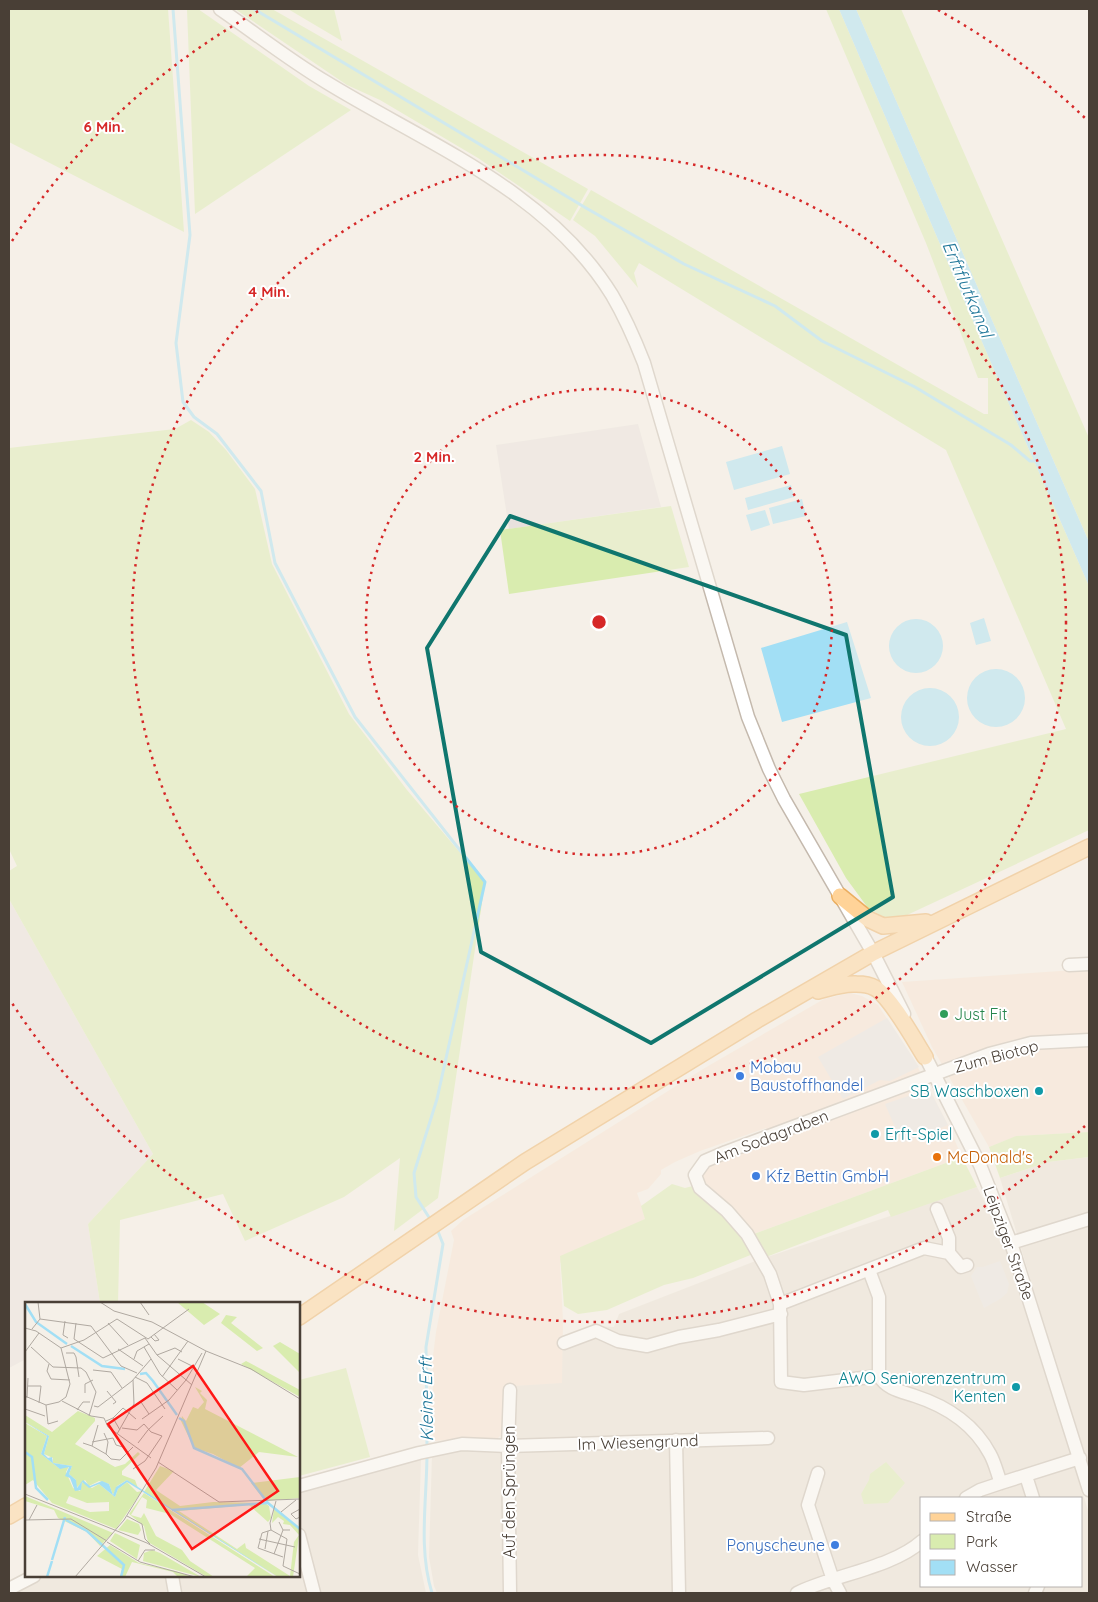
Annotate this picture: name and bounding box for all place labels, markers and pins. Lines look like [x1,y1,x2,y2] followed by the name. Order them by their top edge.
[590,613,608,631] centre of rings
[954,1004,1007,1024] place label: Just Fit
[938,1008,950,1020] marker: Just Fit
[750,1057,864,1095] place label: Mobau Baustoffhandel
[734,1070,746,1082] marker: Mobau Baustoffhandel
[910,1081,1029,1101] place label: SB Waschboxen
[1033,1085,1045,1097] marker: SB Waschboxen
[885,1124,953,1144] place label: Erft-Spiel
[869,1128,881,1140] marker: Erft-Spiel
[947,1147,1033,1167] place label: McDonald's
[931,1151,943,1163] marker: McDonald's
[766,1166,889,1186] place label: Kfz Bettin GmbH
[750,1170,762,1182] marker: Kfz Bettin GmbH
[838,1368,1006,1406] place label: AWO Seniorenzentrum Kenten
[1010,1381,1022,1393] marker: AWO Seniorenzentrum Kenten
[727,1535,825,1555] place label: Ponyscheune
[829,1539,841,1551] marker: Ponyscheune

